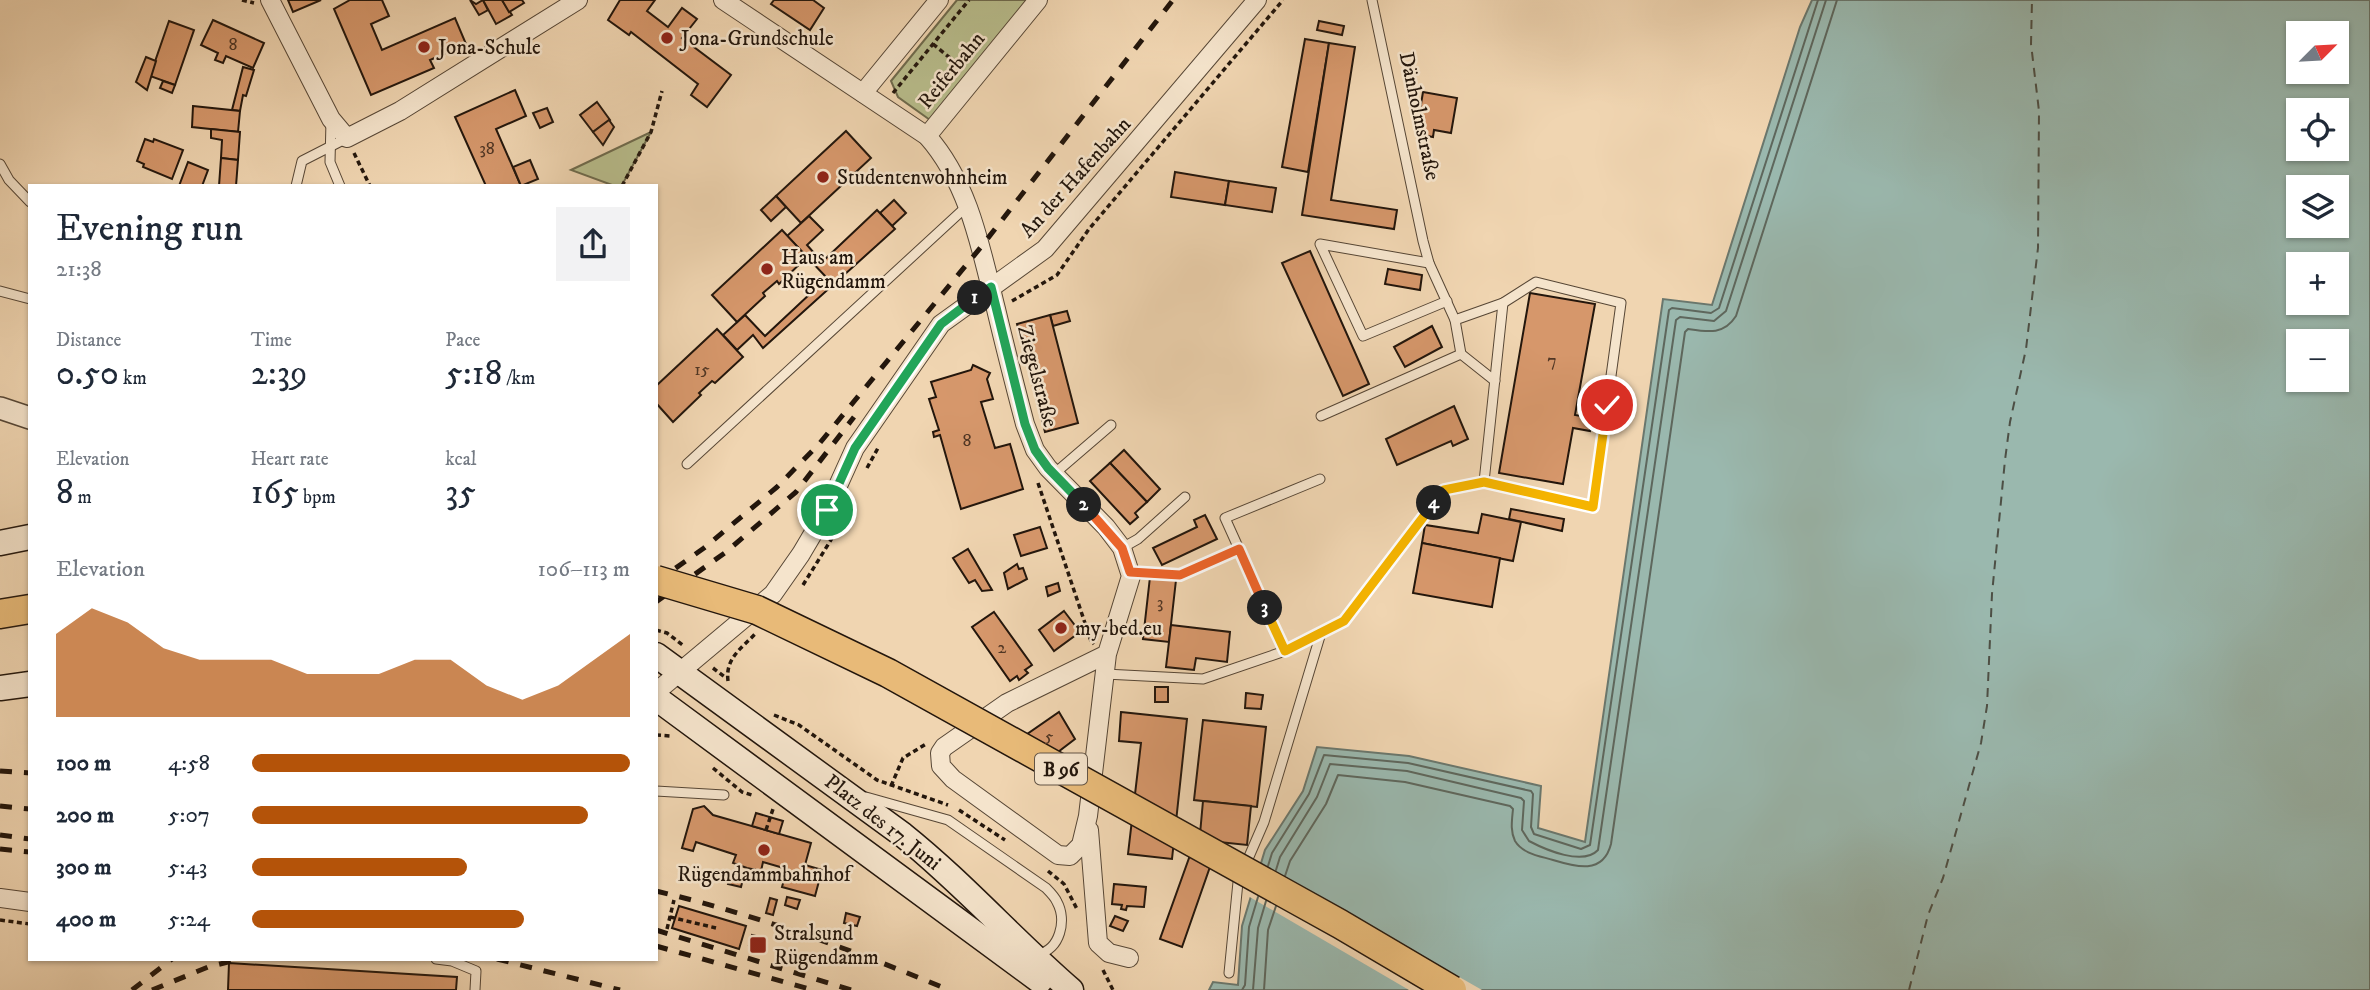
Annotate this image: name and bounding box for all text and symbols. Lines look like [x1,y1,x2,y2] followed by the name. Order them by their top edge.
[2286,21,2348,84] north arrow
[2286,21,2349,392] map controls
[679,26,834,52] place label: Jona-Grundschule
[913,27,991,114] street label: Reiferbahn
[659,30,675,46] marker: Jona-Grundschule
[228,34,238,56] house number: 8
[436,35,541,61] place label: Jona-Schule
[416,39,432,55] marker: Jona-Schule
[1393,50,1445,183] street label: Dänholmstraße
[2286,98,2349,161] button: locate
[1015,112,1137,244] street label: An der Hafenbahn
[479,138,495,160] house number: 38
[837,165,1008,191] place label: Studentenwohnheim
[815,169,831,185] marker: Studentenwohnheim
[2286,175,2349,238] button: layers
[56,205,243,253] text: Evening run
[556,207,630,281] button: share
[781,245,886,295] place label: Haus am Rügendamm
[2286,252,2349,315] button: +
[56,255,102,284] text: 21:38
[759,261,775,277] marker: Haus am Rügendamm
[958,280,992,316] pin: 1
[971,286,978,309] text: 1
[1011,322,1063,430] street label: Ziegelstraße
[56,329,121,352] text: Distance
[251,329,292,352] text: Time
[445,329,480,352] text: Pace
[2286,329,2349,392] button: −
[1547,350,1557,372] house number: 7
[56,352,119,396] text: 0.50
[251,352,308,396] text: 2:39
[445,352,502,396] text: 5:18
[694,359,710,381] house number: 15
[119,367,147,390] text: km
[502,367,535,390] text: /km
[1577,375,1637,435] pin
[1588,386,1626,424] icon: check
[962,430,972,452] house number: 8
[56,448,130,471] text: Elevation
[251,448,329,471] text: Heart rate
[445,448,477,471] text: kcal
[56,471,74,515] text: 8
[251,471,299,515] text: 165
[445,471,476,515] text: 35
[797,480,857,540] pin
[74,486,92,509] text: m
[299,486,336,509] text: bpm
[1416,486,1452,520] pin: 4
[1066,488,1102,522] pin: 2
[808,491,846,529] icon: arrive
[1428,491,1439,514] text: 4
[1079,493,1088,516] text: 2
[56,555,145,584] text: Elevation
[537,555,630,584] text: 106–113 m
[1248,590,1282,626] pin: 3
[1157,592,1163,614] house number: 3
[1261,596,1268,619] text: 3
[1075,616,1162,642] place label: my-bed.eu
[1053,620,1069,636] marker: my-bed.eu
[998,637,1007,659] house number: 2
[1045,726,1054,748] house number: 5
[56,749,111,778] text: 100 m
[168,749,210,778] text: 4:58
[1035,754,1087,784] road number: B 96
[819,769,946,876] street label: Platz des 17. Juni
[56,801,114,830] text: 200 m
[168,801,210,830] text: 5:07
[756,842,772,858] marker: Rügendammbahnhof
[56,853,112,882] text: 300 m
[168,853,207,882] text: 5:43
[677,862,854,888] place label: Rügendammbahnhof
[56,905,116,934] text: 400 m
[168,905,210,934] text: 5:24
[774,921,879,971] place label: Stralsund Rügendamm
[748,935,768,955] marker: Stralsund Rügendamm

